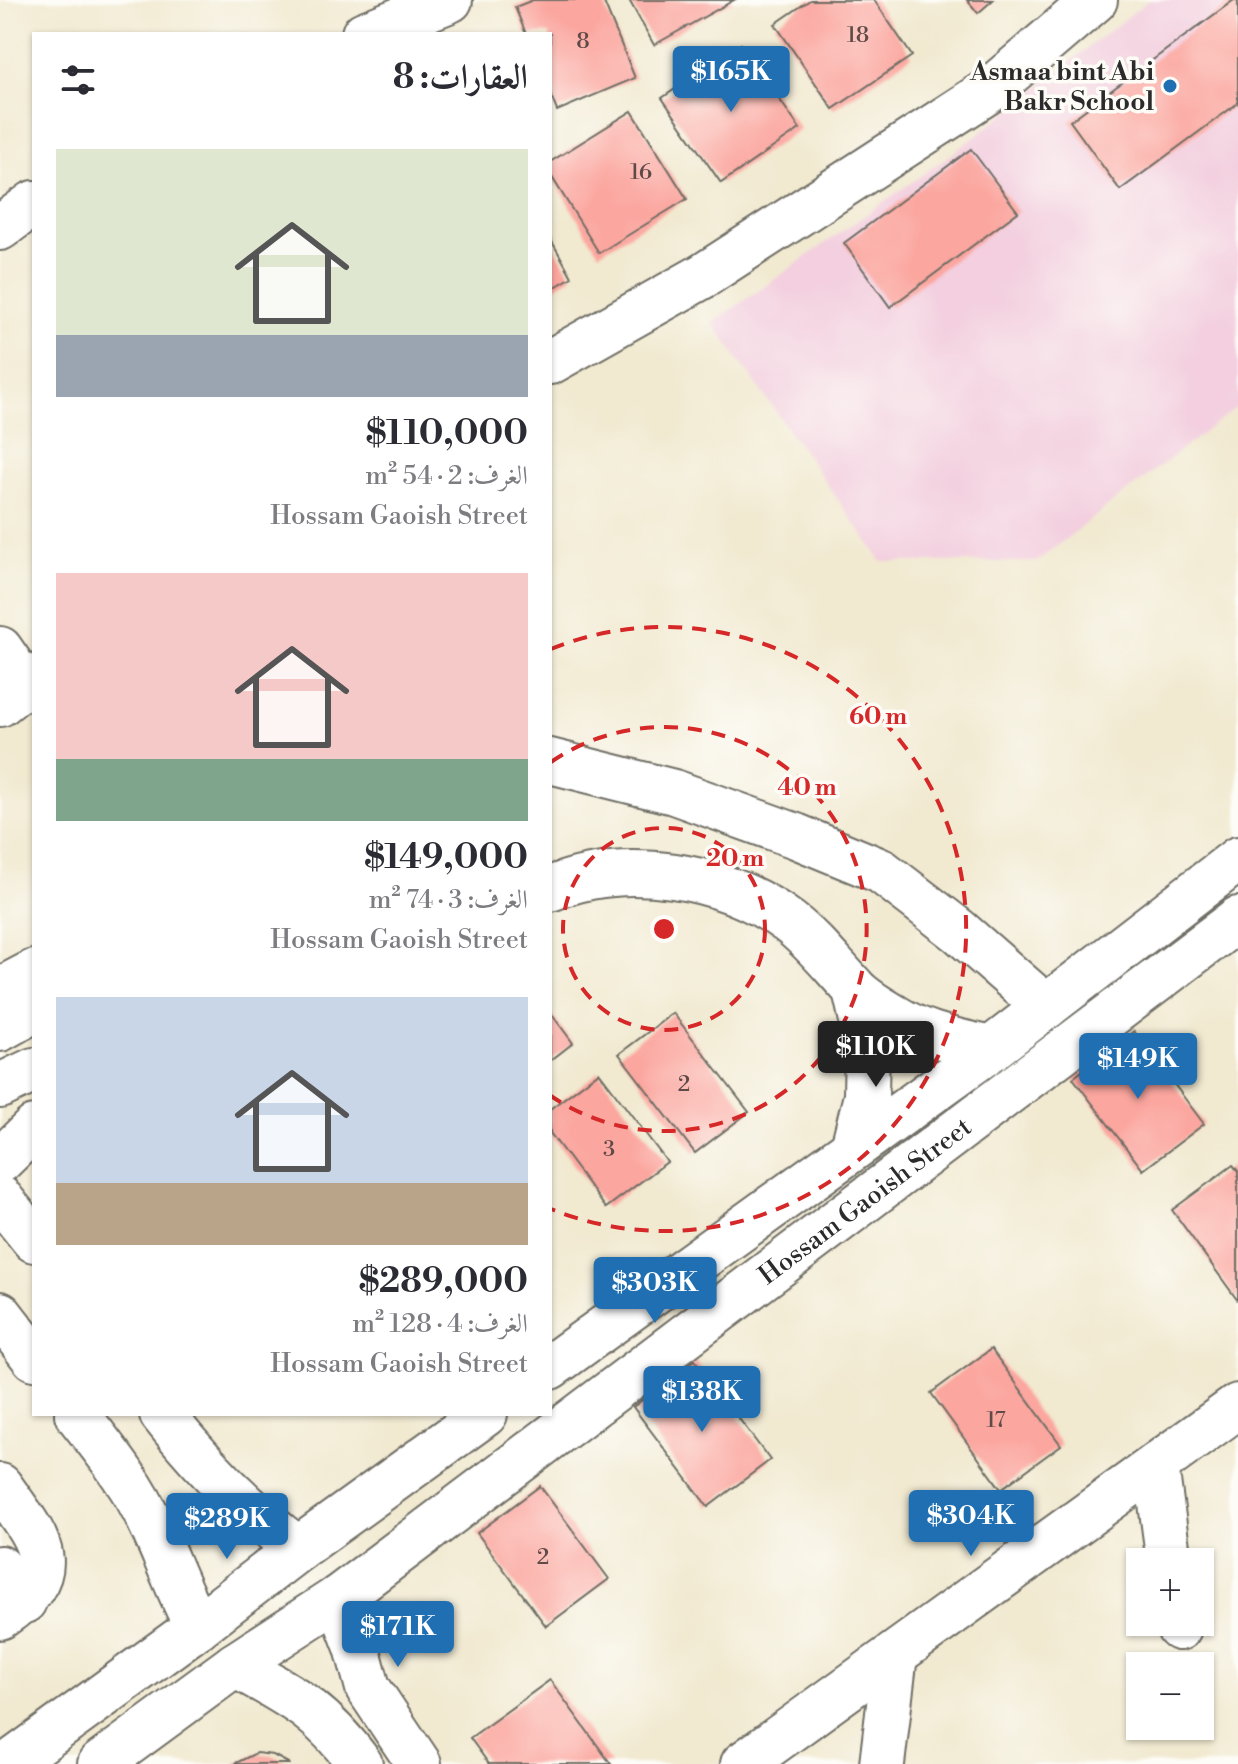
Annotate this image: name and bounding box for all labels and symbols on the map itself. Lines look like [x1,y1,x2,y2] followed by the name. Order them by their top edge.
[847,22,869,49] house number: 18
[576,28,590,55] house number: 8
[675,46,787,114] pin: $165K
[969,56,1154,118] place label: Asmaa bint Abi Bakr School
[1161,77,1179,95] marker: Asmaa bint Abi Bakr School
[630,159,652,186] house number: 16
[849,702,907,732] text: 60 m
[777,773,837,803] text: 40 m
[706,844,764,874] text: 20 m
[650,915,678,943] centre of rings
[820,1021,932,1089] pin: $110K
[1082,1033,1194,1101] pin: $149K
[678,1071,690,1098] house number: 2
[753,1111,978,1292] street label: Hossam Gaoish Street
[603,1136,615,1163] house number: 3
[599,1257,711,1325] pin: $303K
[646,1366,758,1434] pin: $138K
[986,1407,1006,1434] house number: 17
[915,1490,1027,1558] pin: $304K
[171,1493,283,1561] pin: $289K
[537,1544,549,1571] house number: 2
[342,1601,454,1669] pin: $171K

